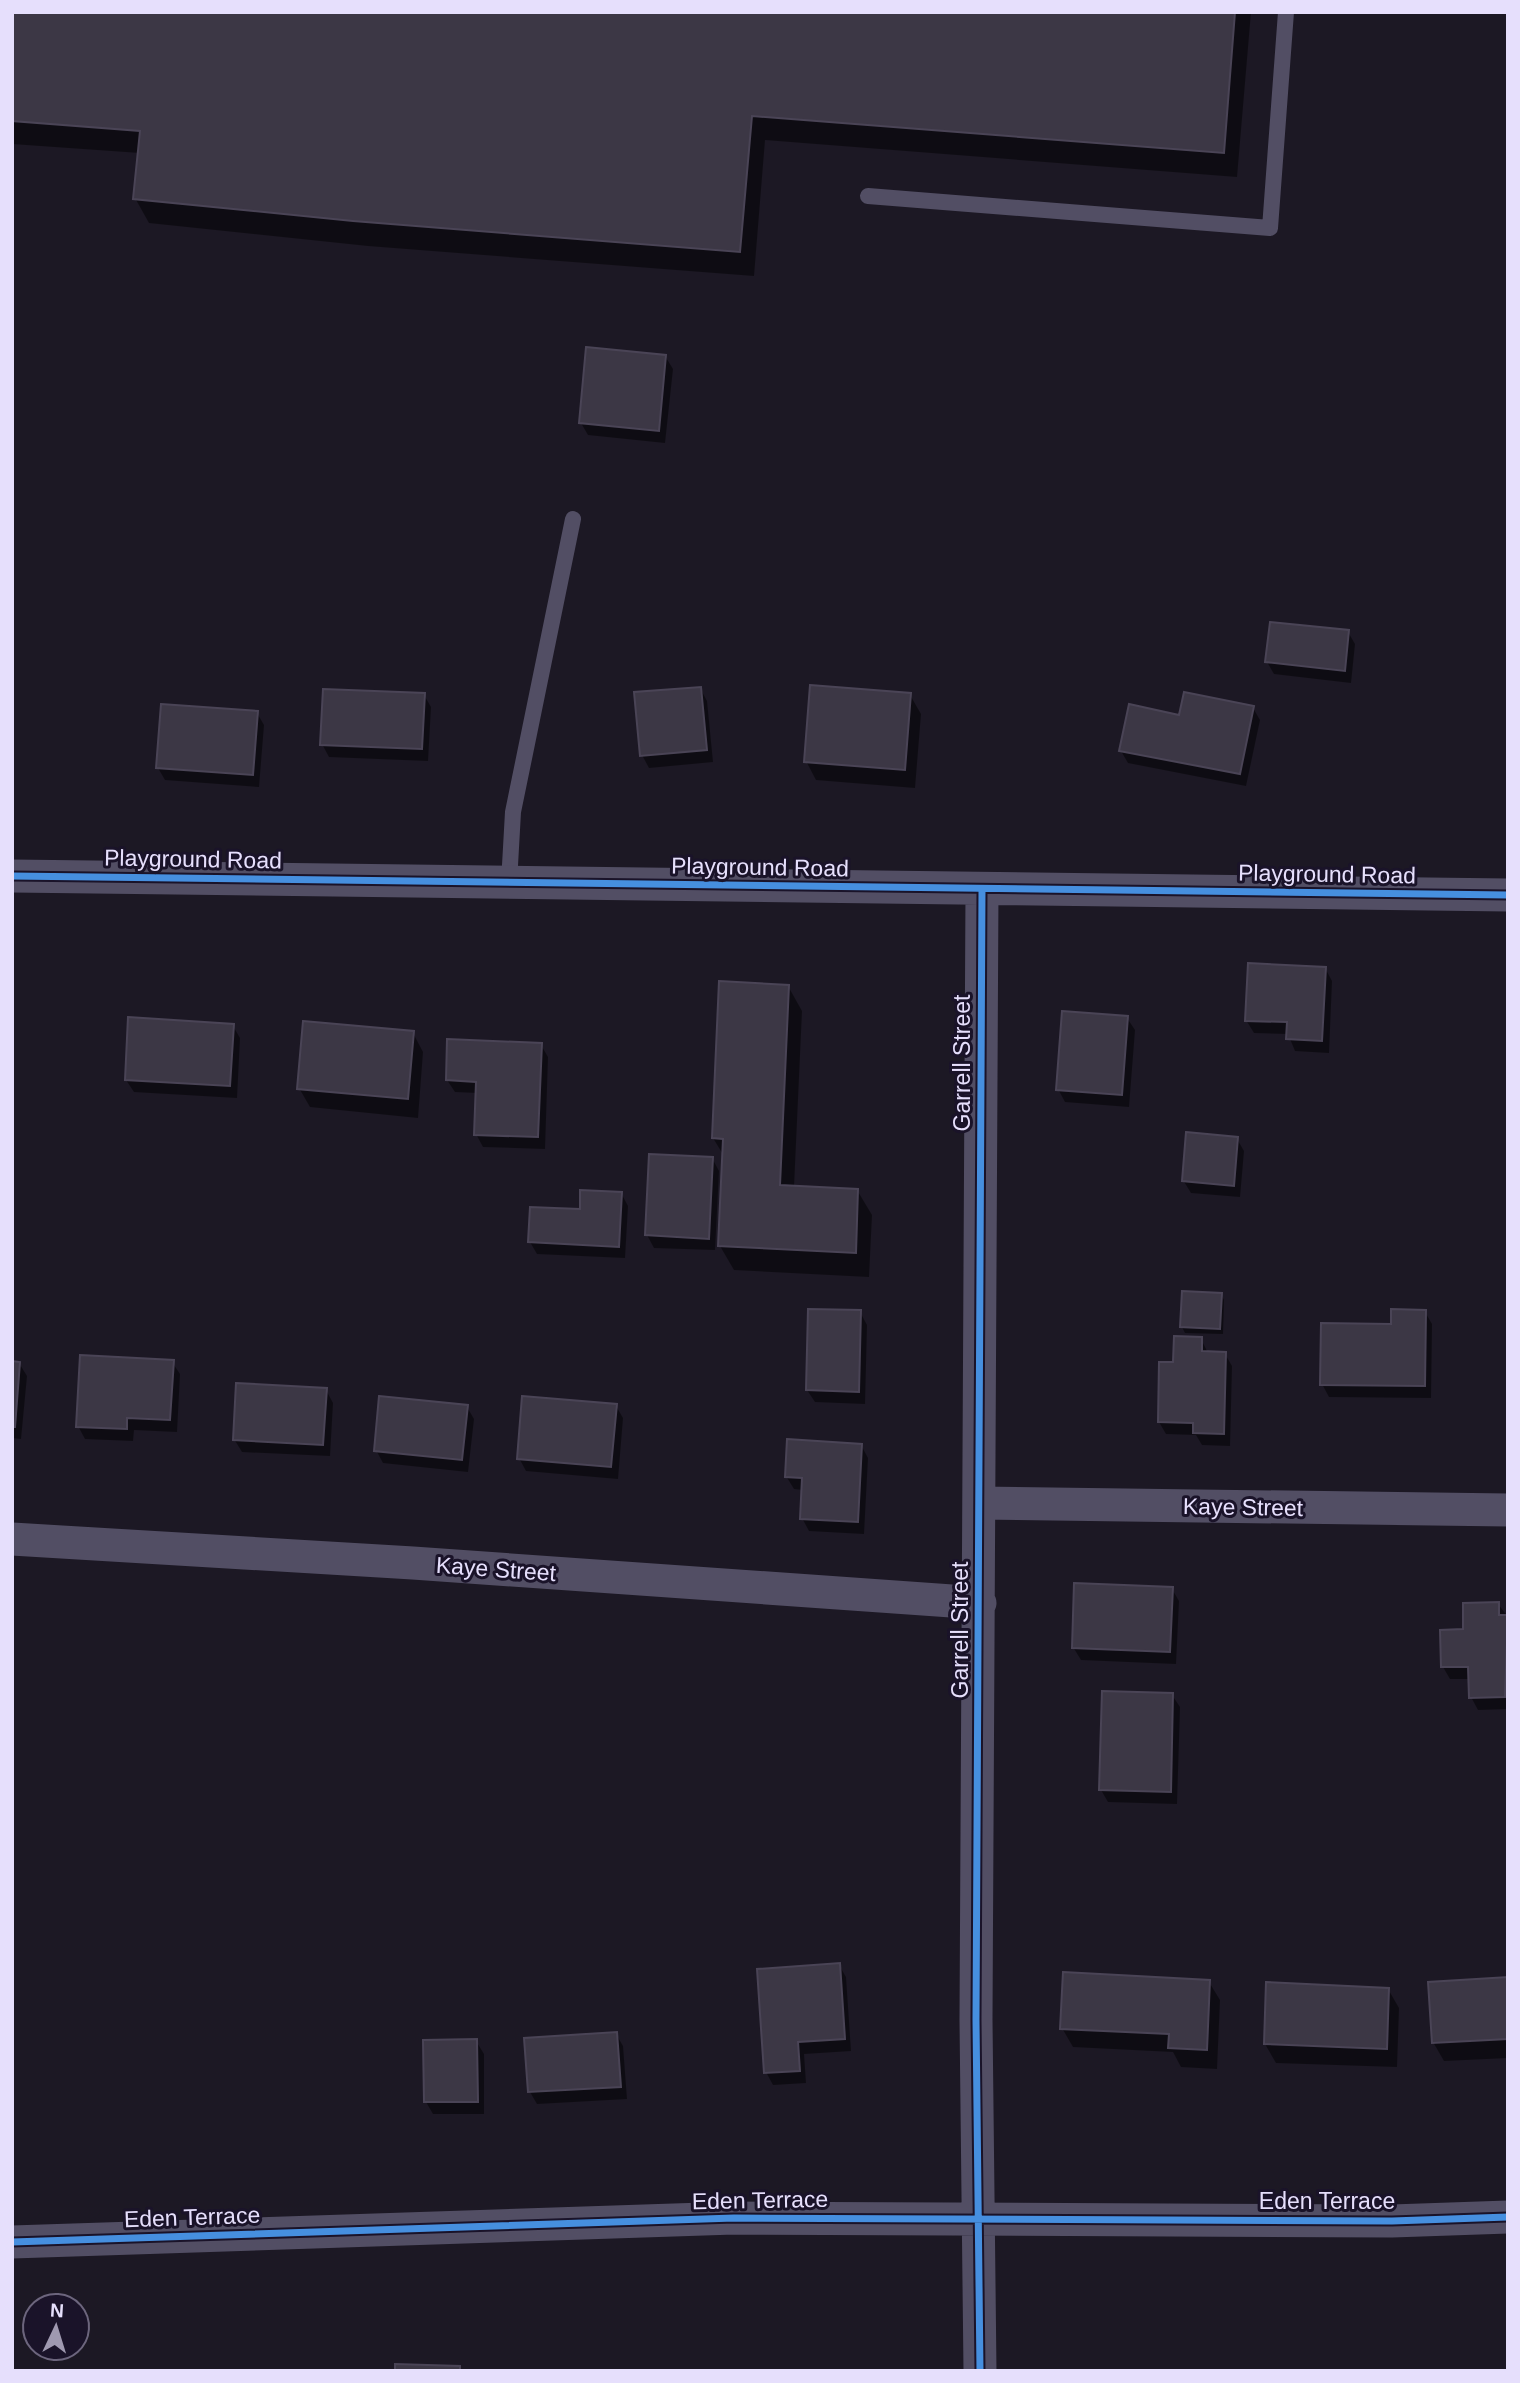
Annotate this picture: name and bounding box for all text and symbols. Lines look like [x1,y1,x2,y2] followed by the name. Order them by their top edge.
[104,844,282,874] street label: Playground Road
[671,852,849,882] street label: Playground Road
[1238,859,1416,889] street label: Playground Road
[949,994,975,1131] street label: Garrell Street
[1183,1493,1304,1521] street label: Kaye Street
[435,1552,557,1586] street label: Kaye Street
[947,1561,973,1698] street label: Garrell Street
[692,2186,828,2214] street label: Eden Terrace
[1259,2188,1395,2214] street label: Eden Terrace
[123,2202,261,2232] street label: Eden Terrace
[21,2292,91,2362] north arrow
[50,2300,65,2321] text: N

